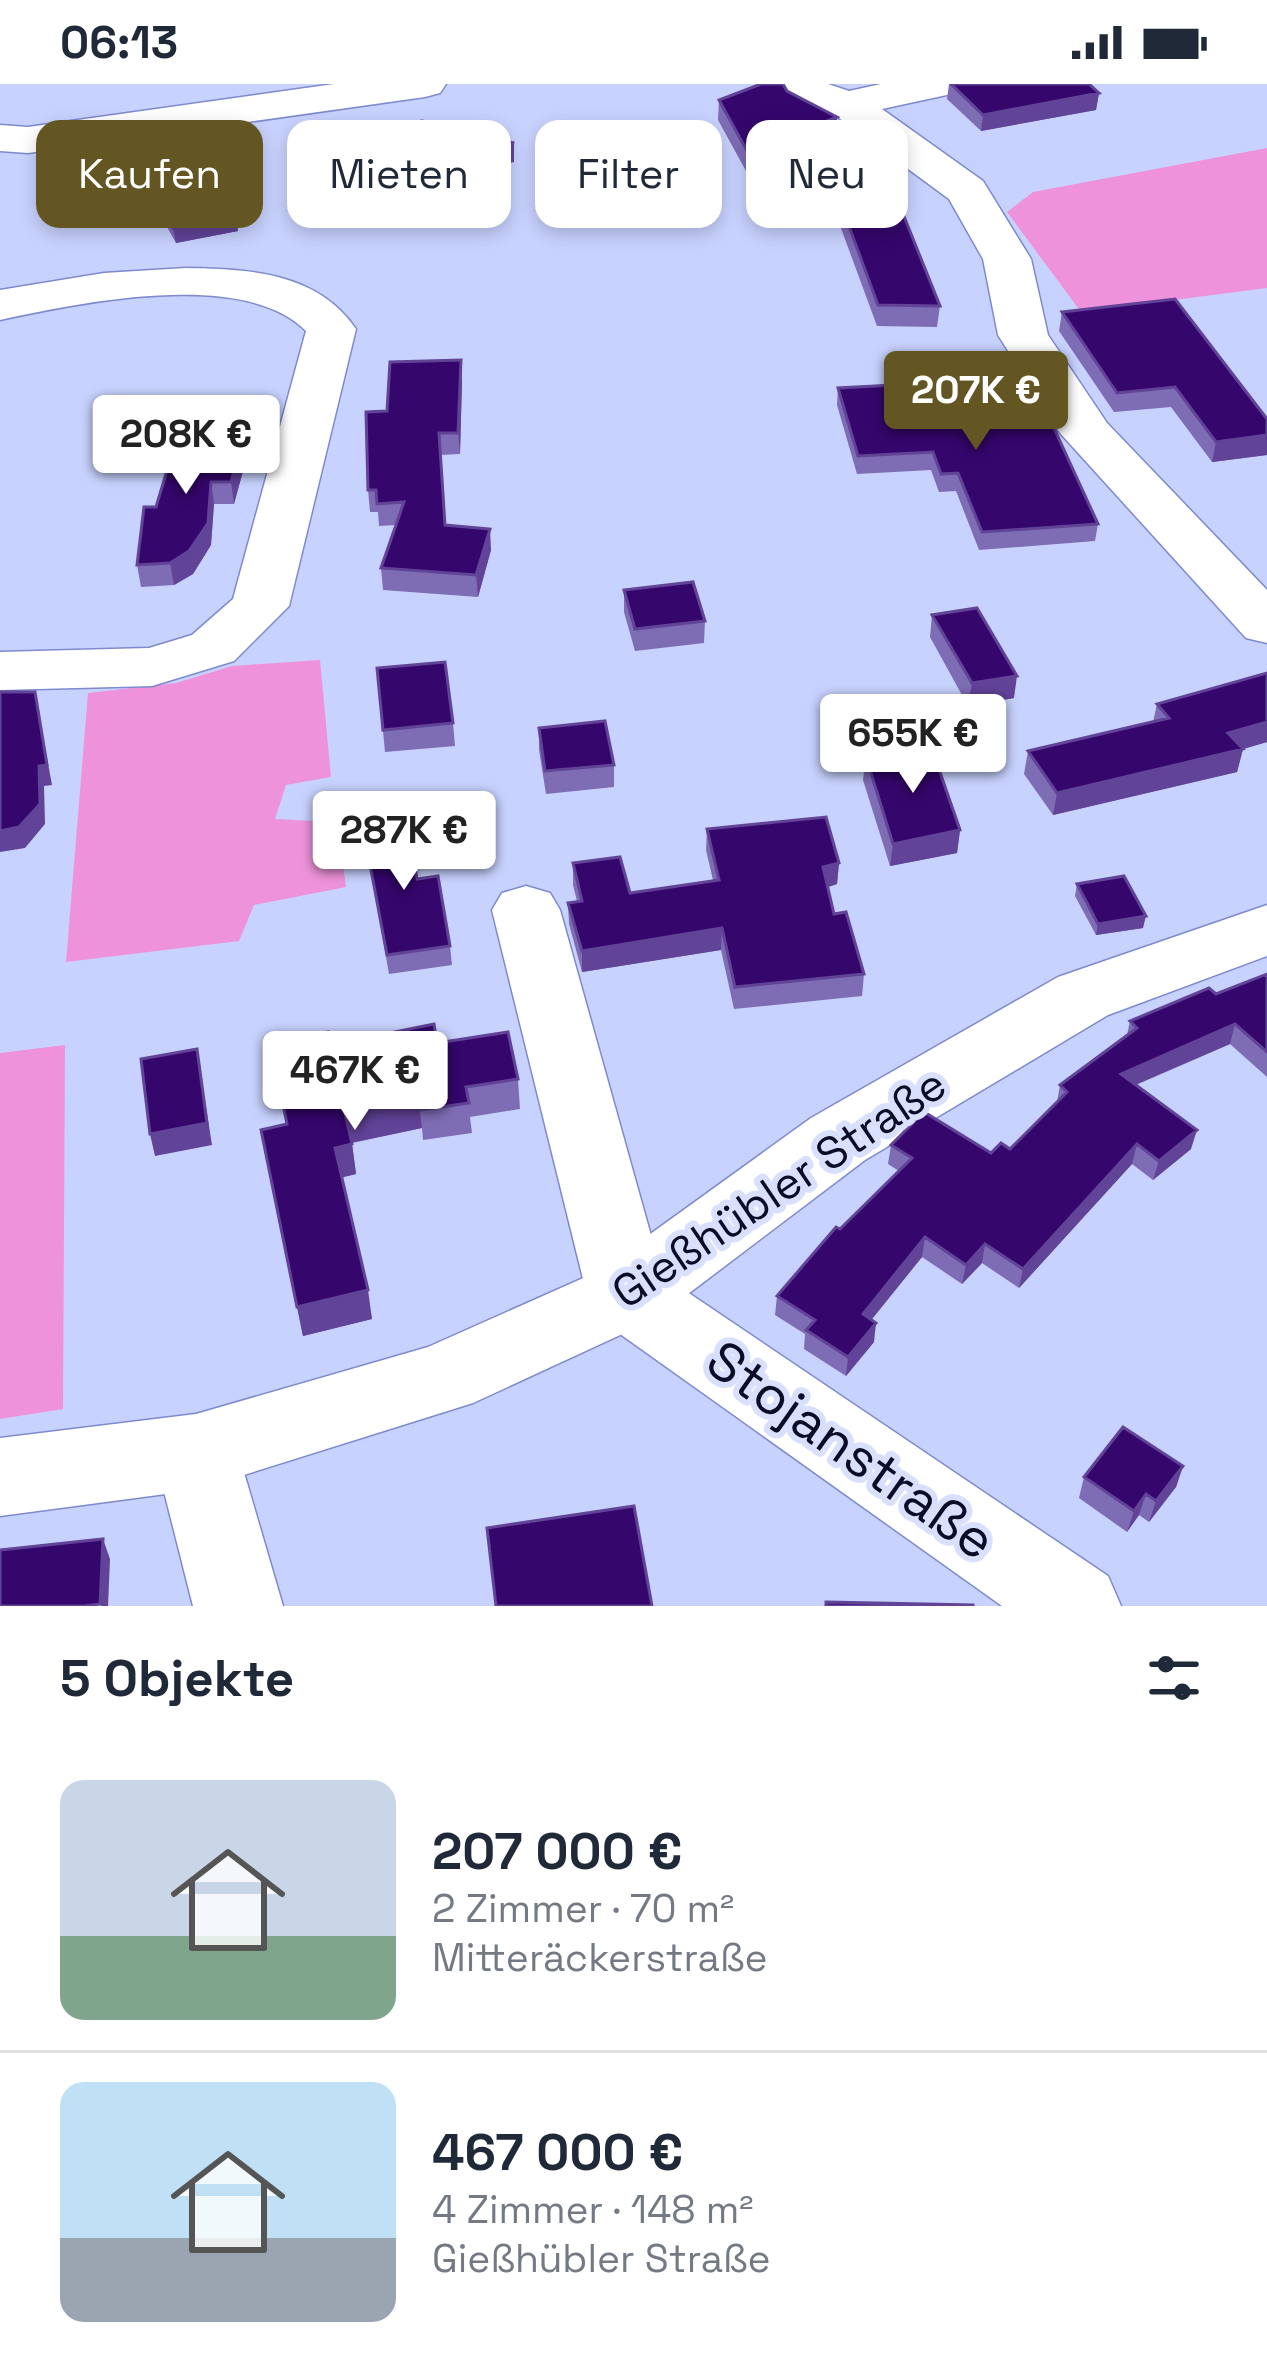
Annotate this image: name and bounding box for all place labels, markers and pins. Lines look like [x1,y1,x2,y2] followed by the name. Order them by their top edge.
[878,351,1074,453] pin: 207K €
[88,395,284,497] pin: 208K €
[815,694,1011,796] pin: 655K €
[306,791,502,893] pin: 287K €
[257,1031,453,1133] pin: 467K €

